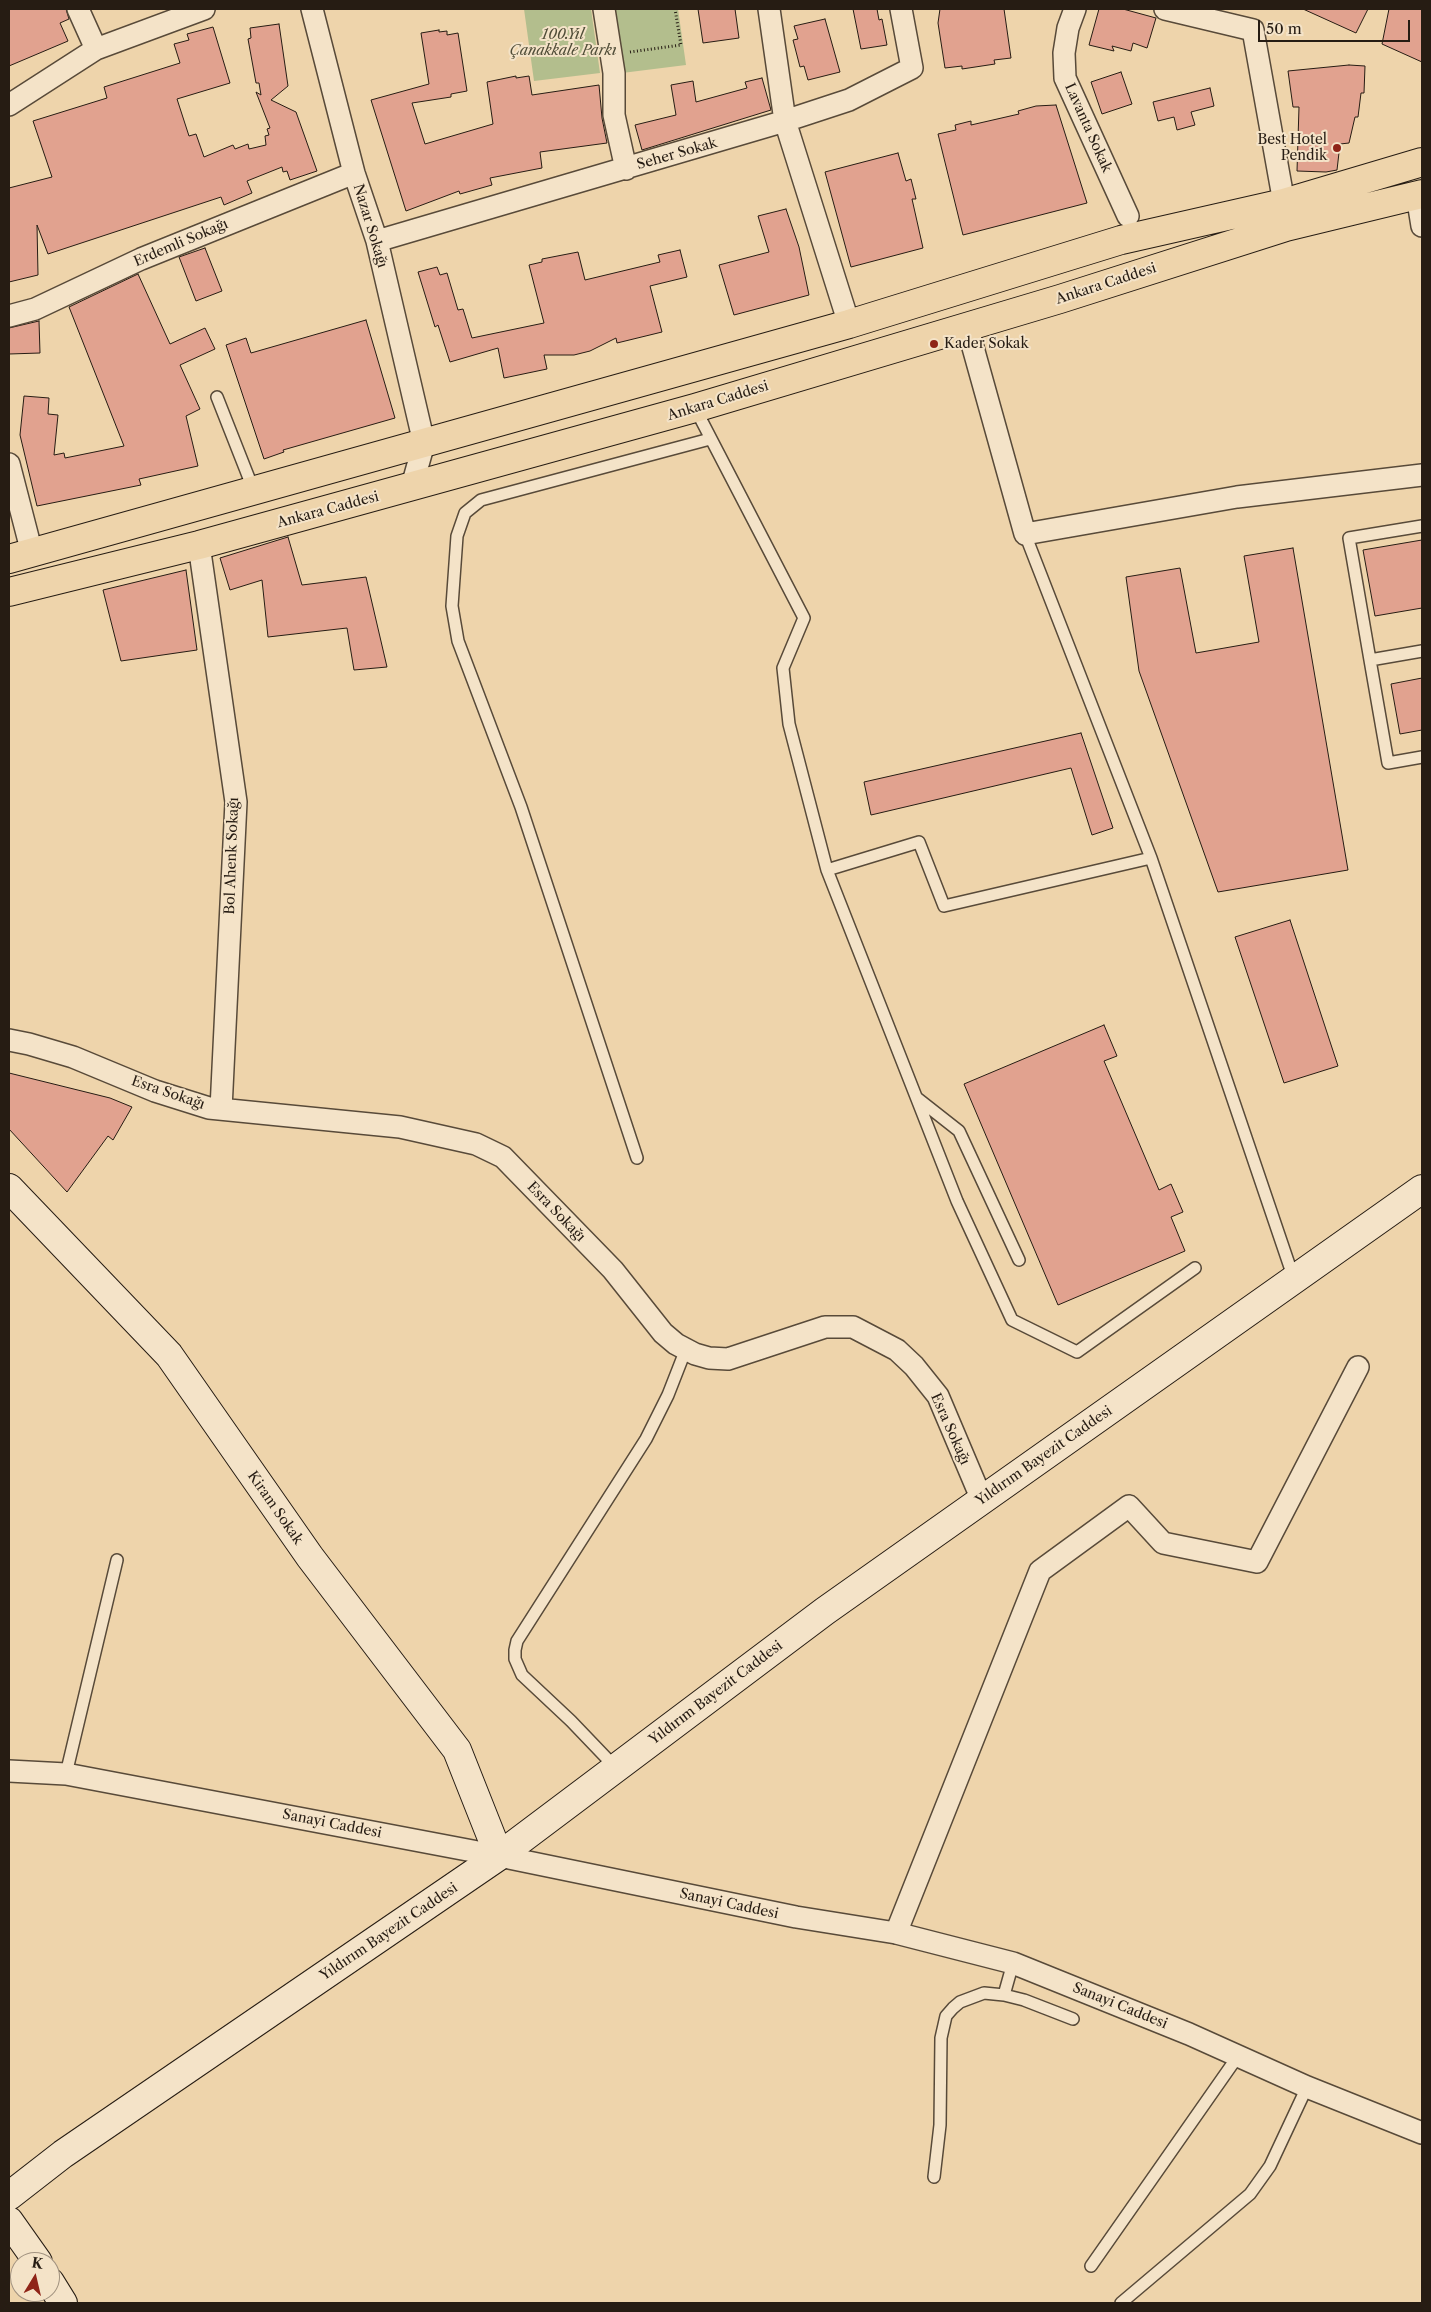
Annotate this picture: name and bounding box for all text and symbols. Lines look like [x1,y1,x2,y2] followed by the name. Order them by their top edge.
[1261,10,1414,42] scale bar
[1266,19,1302,38] text: 50 m
[509,27,617,59] park label: 100.Yıl Çanakkale Parkı
[1061,81,1115,175] street label: Lavanta Sokak
[1257,132,1327,164] place label: Best Hotel Pendik
[635,135,719,173] street label: Seher Sokak
[1331,142,1343,154] marker: Best Hotel Pendik
[349,182,391,270] street label: Nazar Sokağı
[131,216,231,270] street label: Erdemli Sokağı
[1054,260,1158,308] street label: Ankara Caddesi
[944,336,1029,352] place label: Kader Sokak
[928,338,940,350] marker: Kader Sokak
[665,378,771,424] street label: Ankara Caddesi
[275,488,381,532] street label: Ankara Caddesi
[222,797,242,915] street label: Bol Ahenk Sokağı
[129,1073,207,1113] street label: Esra Sokağı
[523,1179,589,1245] street label: Esra Sokağı
[927,1391,973,1467] street label: Esra Sokağı
[973,1403,1115,1509] street label: Yıldırım Bayezit Caddesi
[244,1468,306,1548] street label: Kiram Sokak
[646,1637,786,1749] street label: Yıldırım Bayezit Caddesi
[281,1806,383,1842] street label: Sanayi Caddesi
[317,1880,461,1984] street label: Yıldırım Bayezit Caddesi
[678,1885,780,1923] street label: Sanayi Caddesi
[1070,1979,1170,2033] street label: Sanayi Caddesi
[10,2252,60,2302] north arrow
[30,2253,44,2273] text: K

